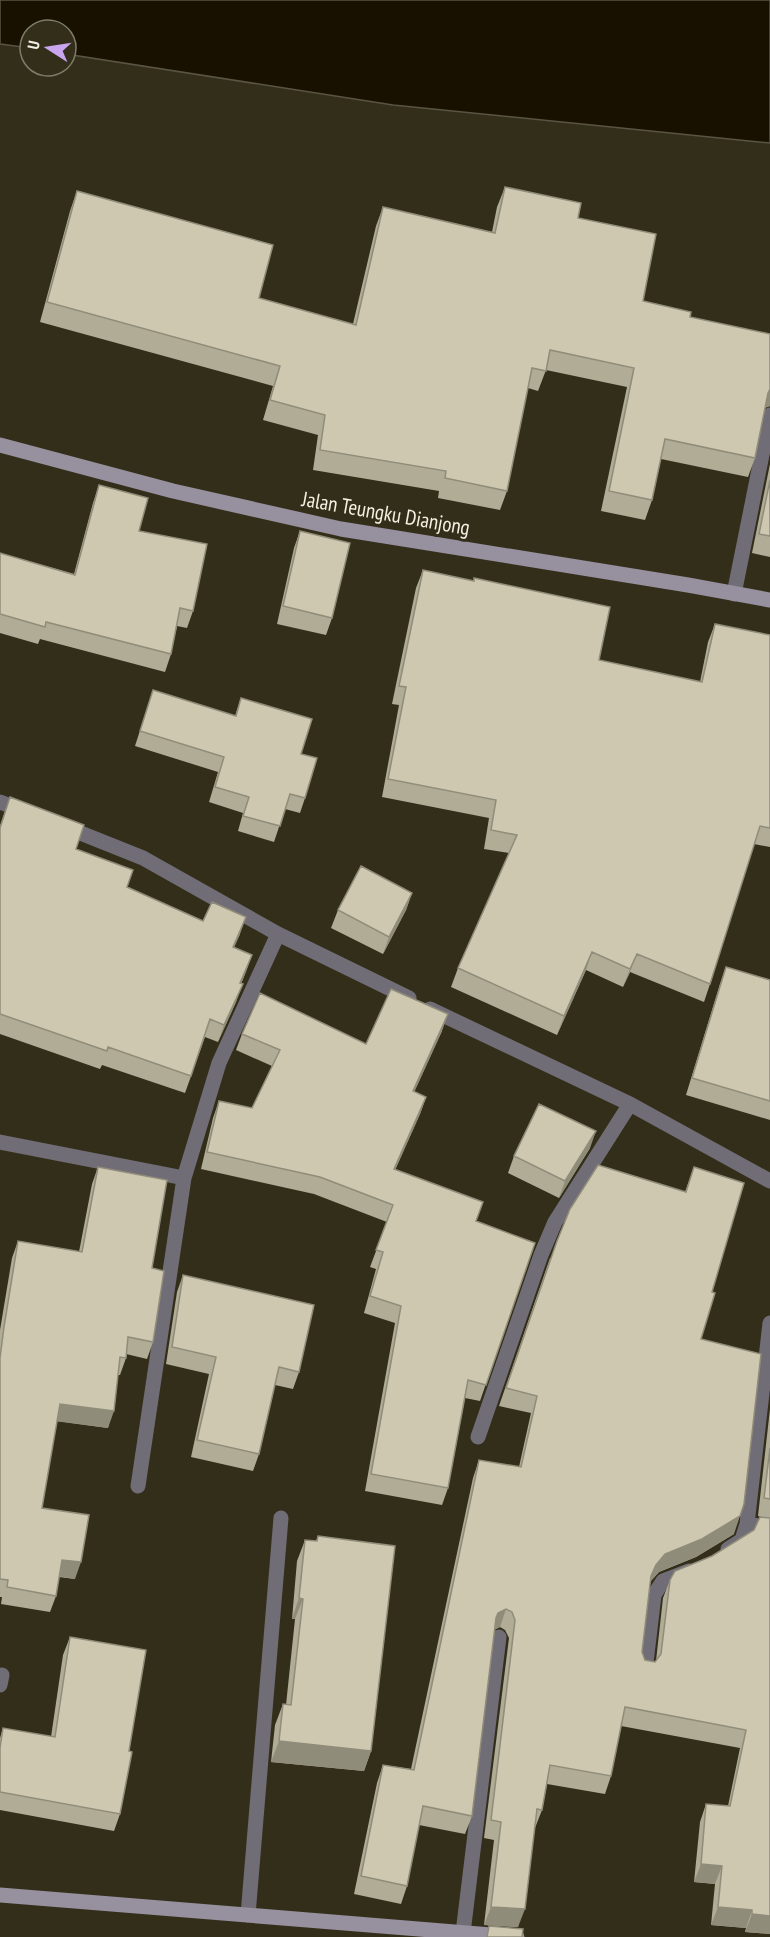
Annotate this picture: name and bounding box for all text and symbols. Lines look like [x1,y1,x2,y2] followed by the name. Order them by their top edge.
[18,18,78,78] north arrow
[23,39,44,51] text: U
[299,485,472,541] street label: Jalan Teungku Dianjong

